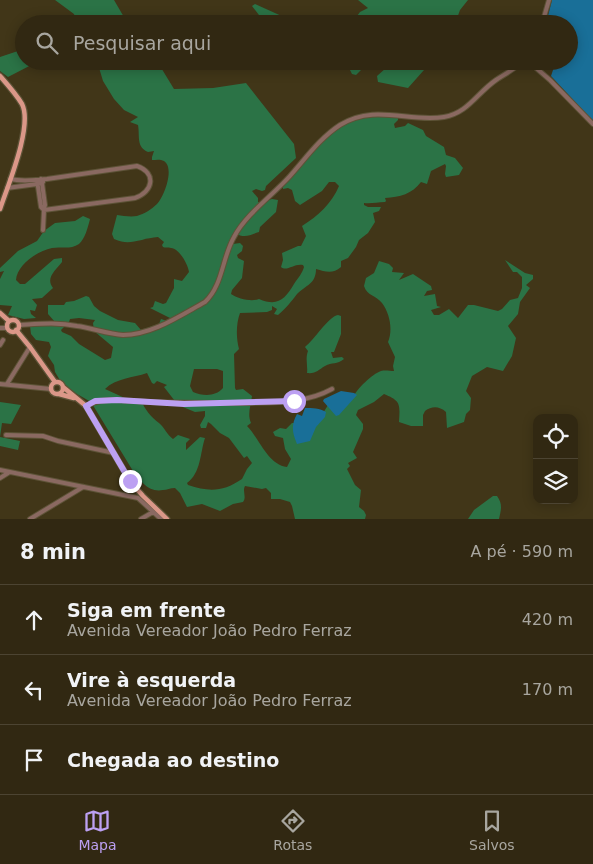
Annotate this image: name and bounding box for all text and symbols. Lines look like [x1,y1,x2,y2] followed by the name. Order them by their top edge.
[15,15,578,70] search box
[33,29,61,57] icon: search
[73,32,211,54] text: Pesquisar aqui
[283,390,306,413] route start
[533,414,578,504] map controls
[533,414,578,459] button: locate
[533,459,578,504] button: layers
[119,470,142,493] route end
[20,540,86,564] text: 8 min
[471,542,573,561] text: A pé · 590 m
[67,599,226,621] text: Siga em frente
[20,606,48,634] icon: ahead
[522,610,573,629] text: 420 m
[67,621,352,640] text: Avenida Vereador João Pedro Ferraz
[67,669,236,691] text: Vire à esquerda
[20,676,48,704] icon: left
[522,680,573,699] text: 170 m
[67,691,352,710] text: Avenida Vereador João Pedro Ferraz
[20,746,48,774] icon: arrive
[67,749,279,771] text: Chegada ao destino
[78,807,117,853] tab: Mapa
[273,807,312,853] tab: Rotas
[469,807,515,853] tab: Salvos

